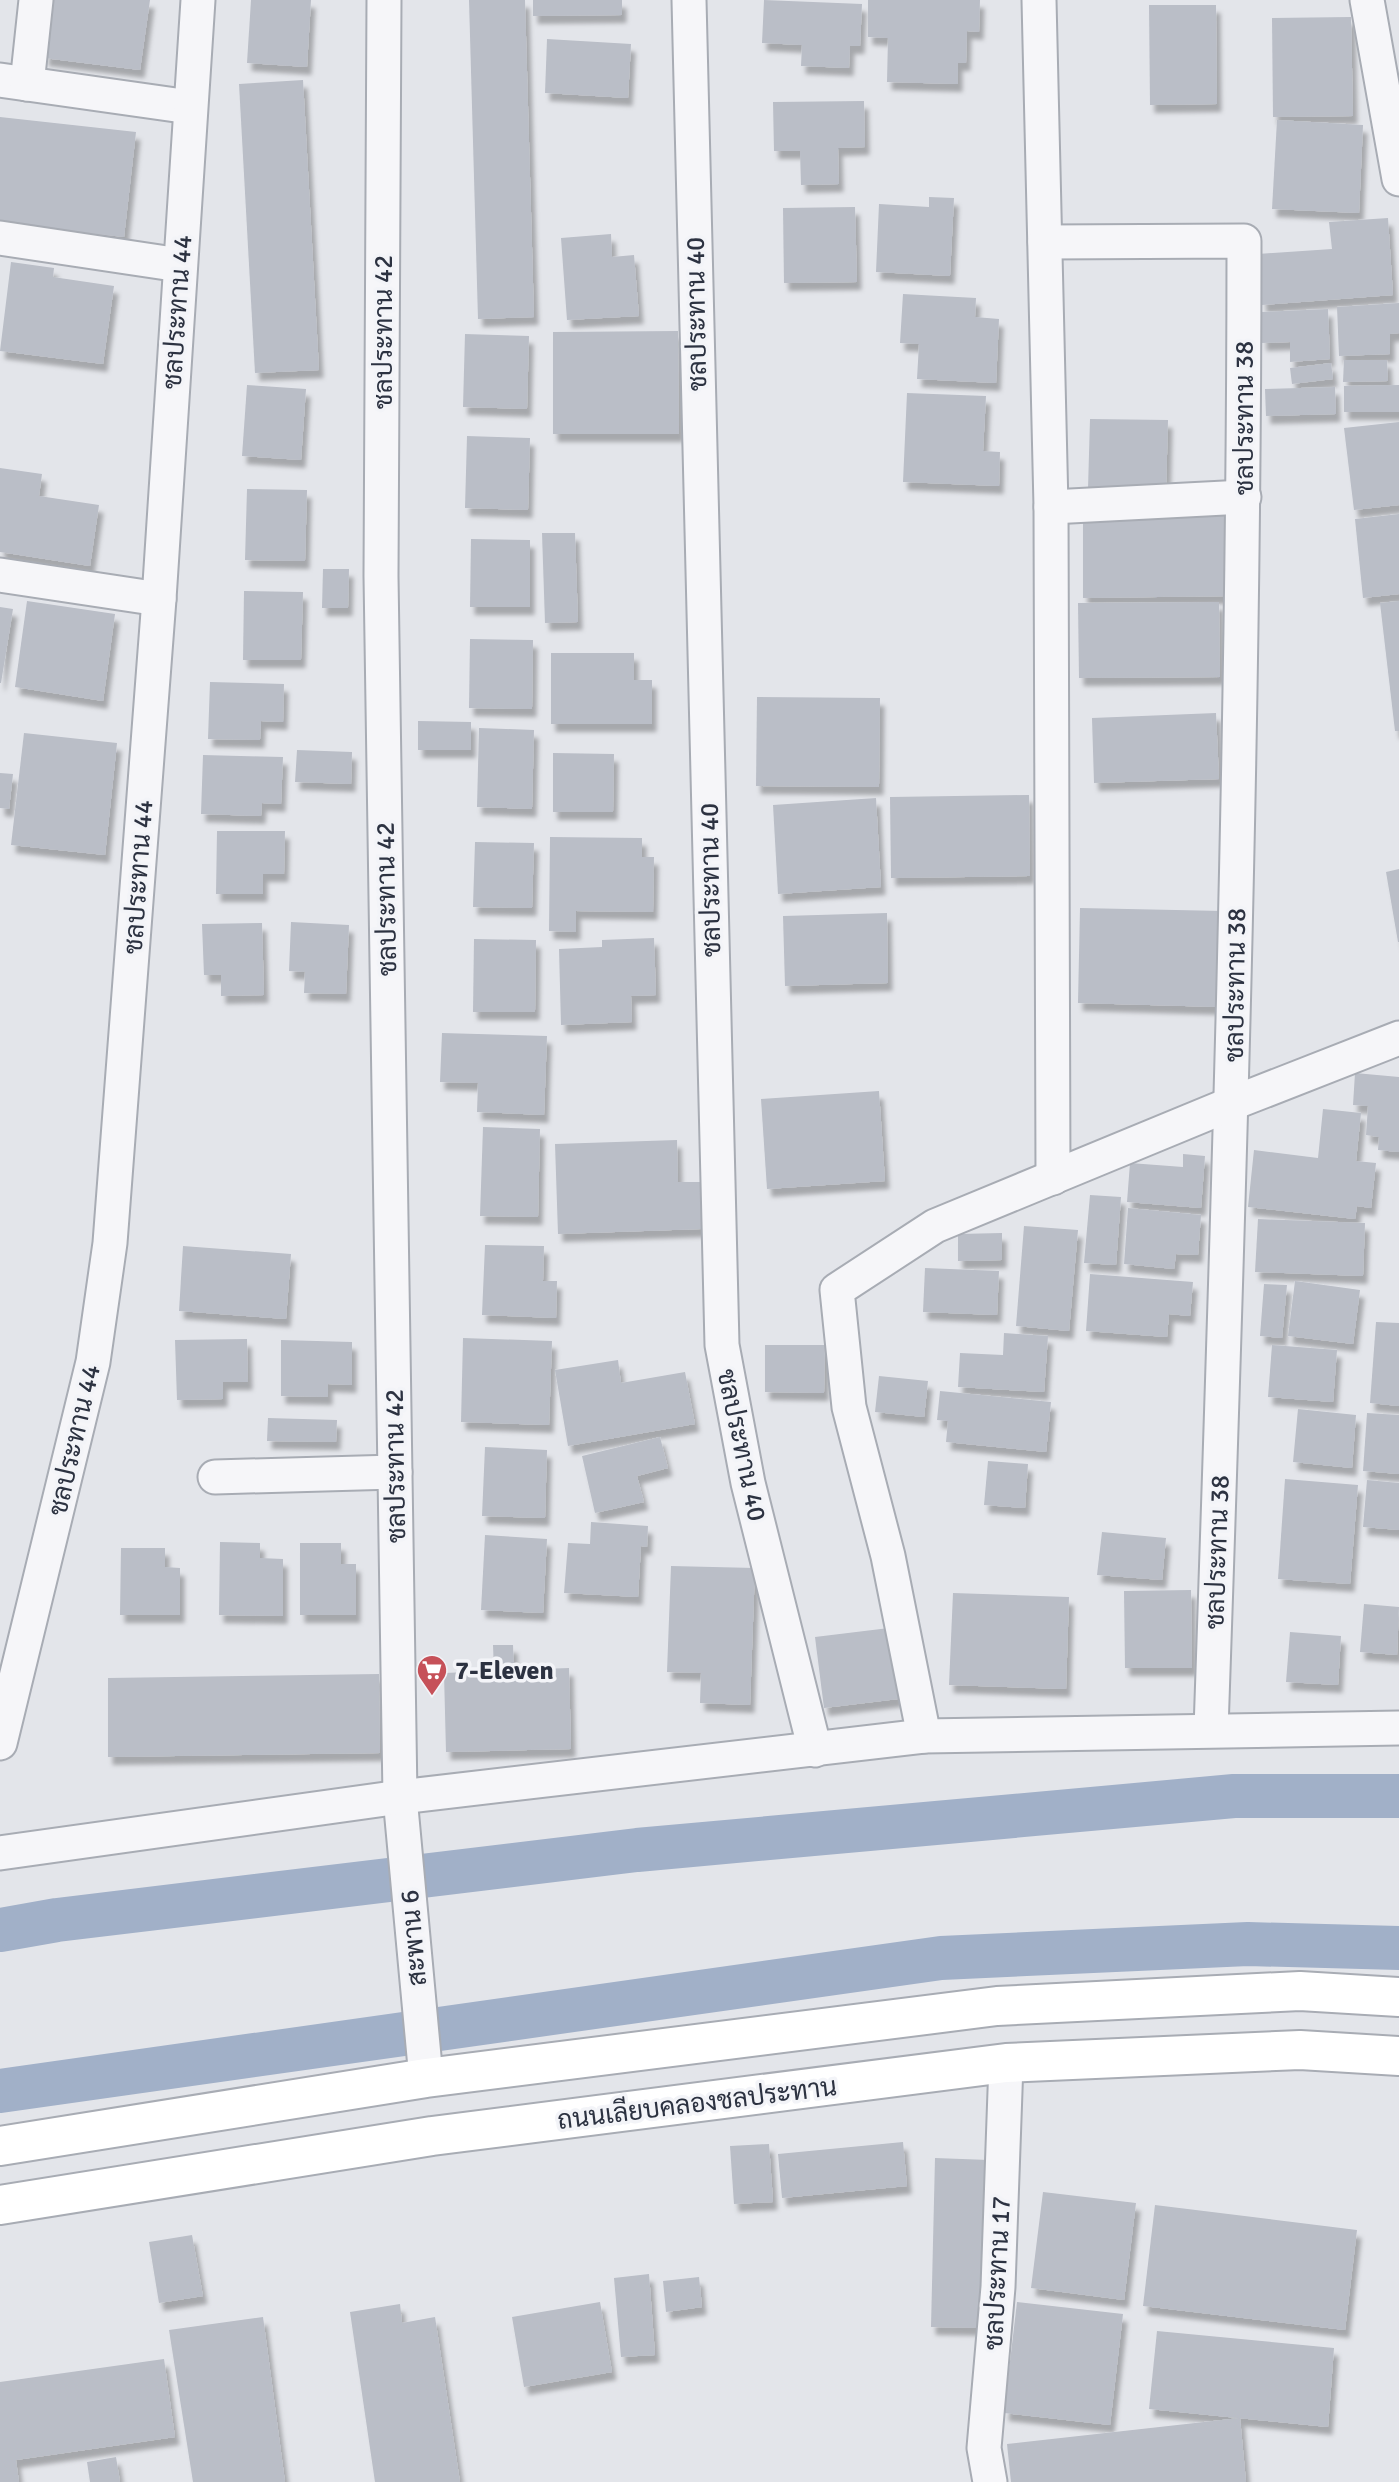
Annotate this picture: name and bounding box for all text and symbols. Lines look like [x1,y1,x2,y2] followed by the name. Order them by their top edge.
[157,234,199,390] street label: ชลประทาน 44
[680,237,714,391] street label: ชลประทาน 40
[368,255,400,409] street label: ชลประทาน 42
[1229,341,1261,495] street label: ชลประทาน 38
[118,799,160,955] street label: ชลประทาน 44
[694,803,728,957] street label: ชลประทาน 40
[370,822,404,976] street label: ชลประทาน 42
[1219,908,1253,1062] street label: ชลประทาน 38
[42,1361,108,1519] street label: ชลประทาน 44
[709,1366,773,1524] street label: ชลประทาน 40
[379,1389,413,1543] street label: ชลประทาน 42
[1199,1474,1237,1630] street label: ชลประทาน 38
[415,1653,449,1697] supermarket icon: 7-Eleven
[455,1655,554,1687] place label: 7-Eleven
[394,1888,434,1987] street label: สะพาน 6
[555,2070,839,2137] street label: ถนนเลียบคลองชลประทาน
[978,2195,1018,2351] street label: ชลประทาน 17

